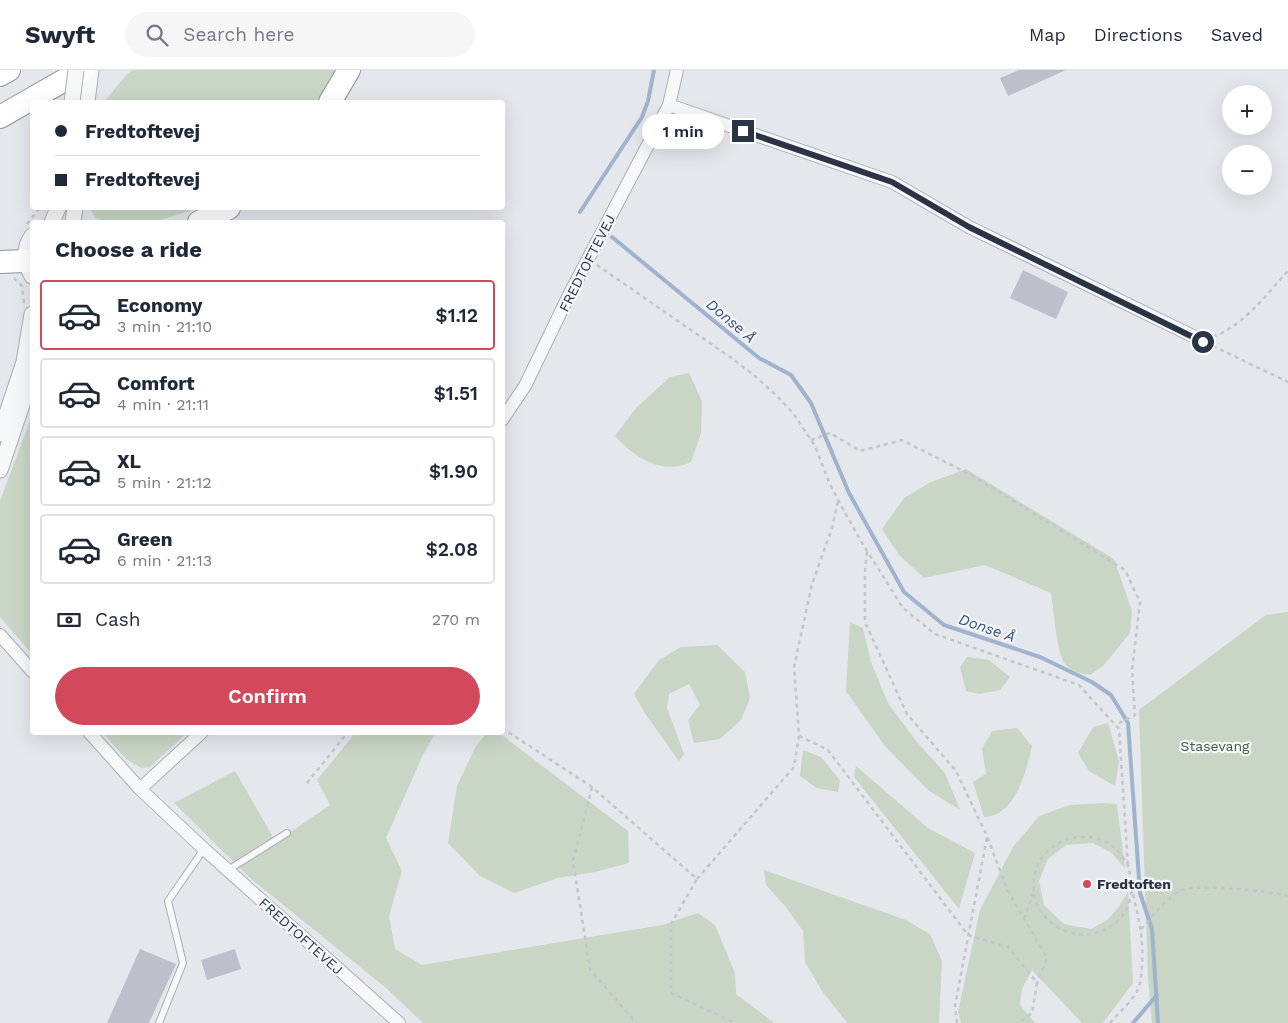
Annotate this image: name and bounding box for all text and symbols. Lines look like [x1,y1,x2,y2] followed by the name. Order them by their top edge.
[125,12,475,57] search box
[25,21,95,49] text: Swyft
[143,21,171,49] icon: search
[183,23,295,46] text: Search here
[1029,24,1066,45] text: Map
[1094,24,1183,45] text: Directions
[1211,24,1263,45] text: Saved
[1222,85,1272,195] map controls
[1222,85,1272,135] button: +
[643,114,726,148] callout: 1 min
[85,120,200,143] text: Fredtoftevej
[732,120,754,142] route end
[662,122,704,141] text: 1 min
[1222,145,1272,195] button: −
[85,168,200,191] text: Fredtoftevej
[556,212,618,314] street label: FREDTOFTEVEJ
[55,237,202,262] text: Choose a ride
[57,293,102,338] icon: car
[117,294,202,317] text: Economy
[703,295,759,347] water label: Donse Å
[436,304,478,327] text: $1.12
[117,317,212,336] text: 3 min · 21:10
[1192,331,1214,353] route start
[57,371,102,416] icon: car
[117,372,195,395] text: Comfort
[434,382,478,405] text: $1.51
[117,395,209,414] text: 4 min · 21:11
[57,449,102,494] icon: car
[117,450,141,473] text: XL
[429,460,478,483] text: $1.90
[117,473,212,492] text: 5 min · 21:12
[57,527,102,572] icon: car
[117,528,173,551] text: Green
[426,538,478,561] text: $2.08
[117,551,212,570] text: 6 min · 21:13
[55,606,83,634] icon: cash
[95,608,141,631] text: Cash
[432,610,480,629] text: 270 m
[956,610,1018,646] water label: Donse Å
[55,667,480,725] button: Confirm
[1180,738,1250,754] park label: Stasevang
[1097,876,1171,892] place label: Fredtoften
[1081,878,1093,890] marker: Fredtoften
[256,894,346,978] street label: FREDTOFTEVEJ

